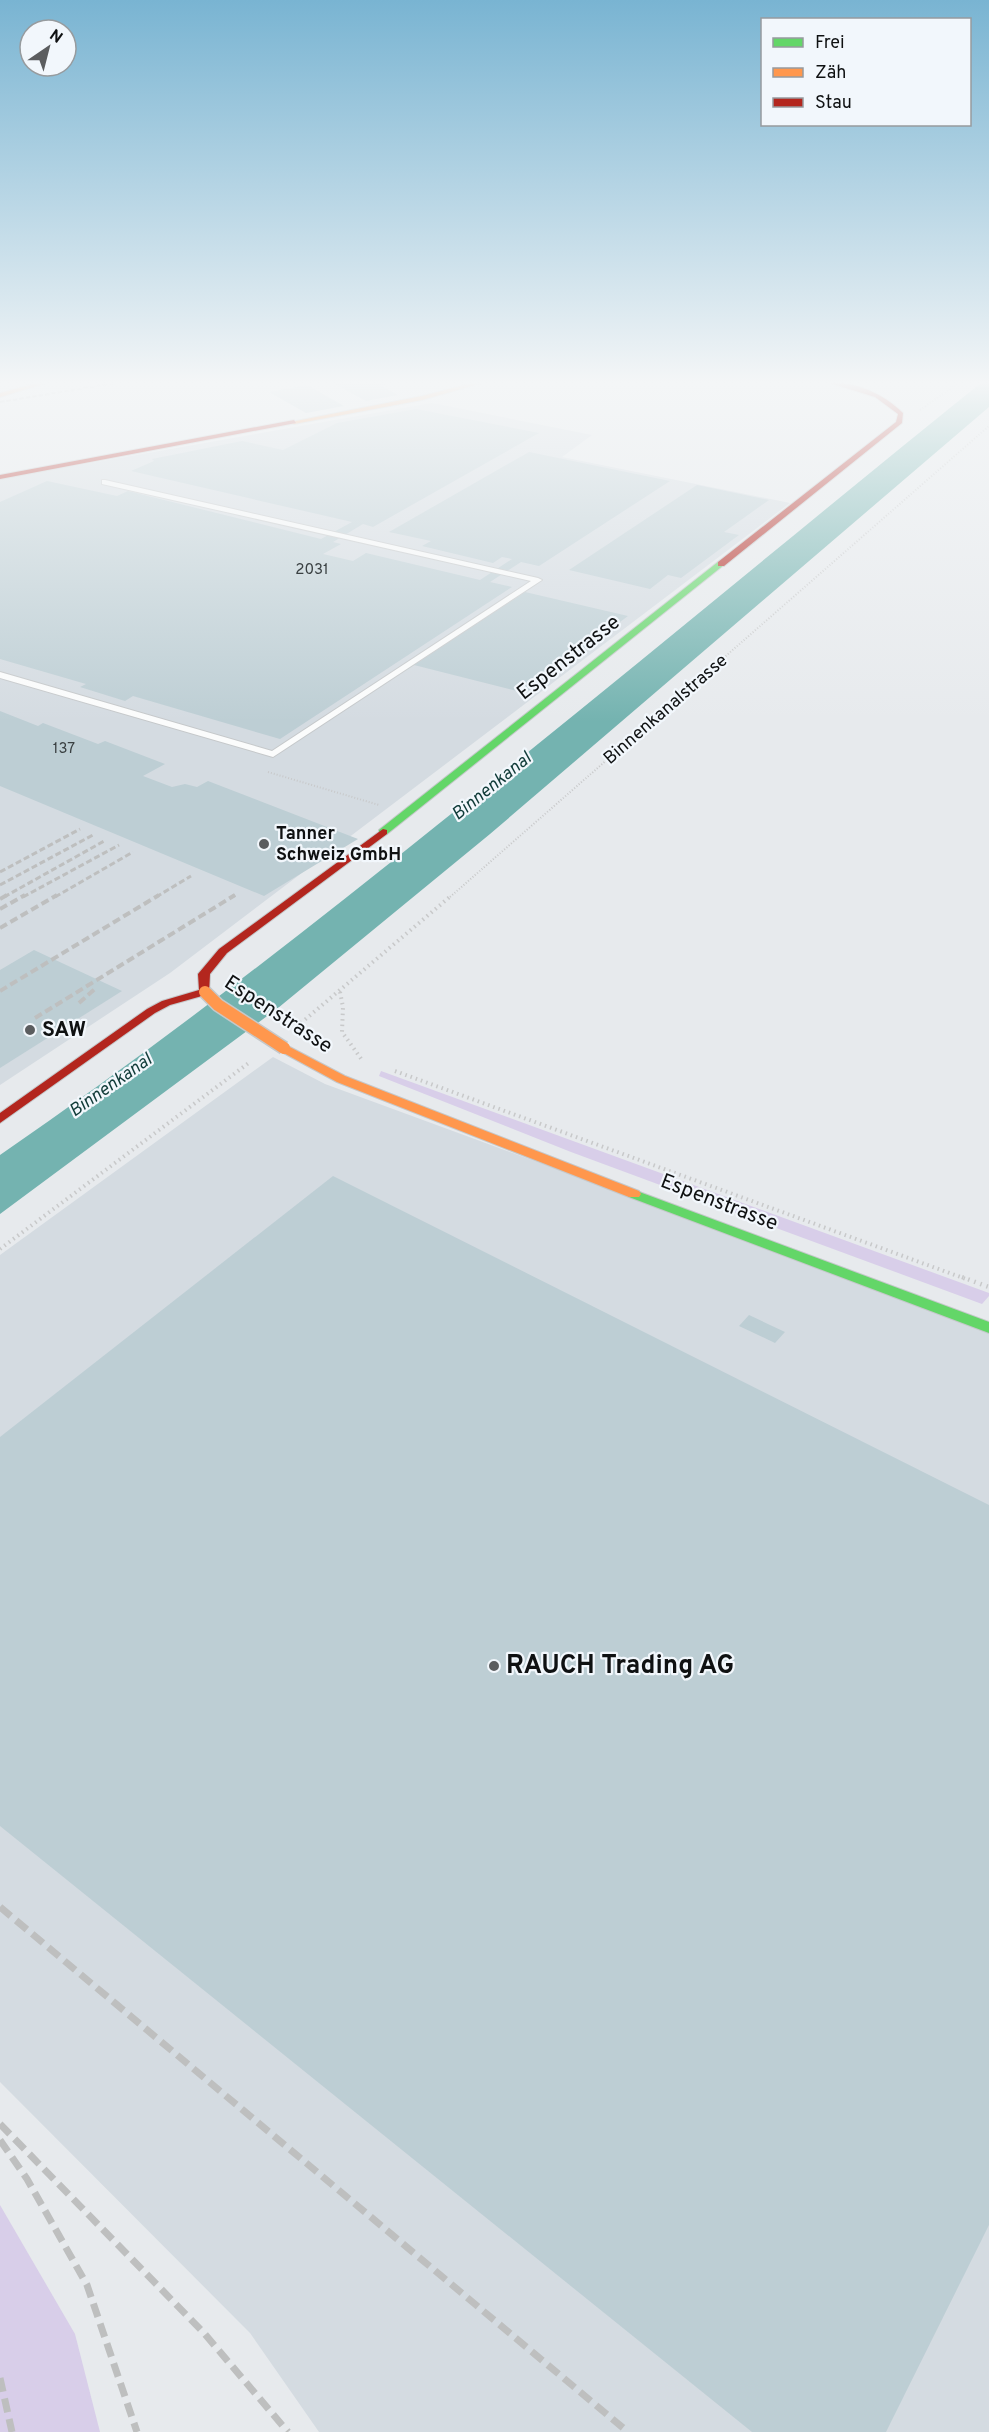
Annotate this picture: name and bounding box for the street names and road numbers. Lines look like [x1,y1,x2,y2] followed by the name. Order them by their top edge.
[512,609,626,707] street label: Espenstrasse
[599,650,733,770] street label: Binnenkanalstrasse
[219,970,337,1060] street label: Espenstrasse
[656,1168,782,1238] street label: Espenstrasse

